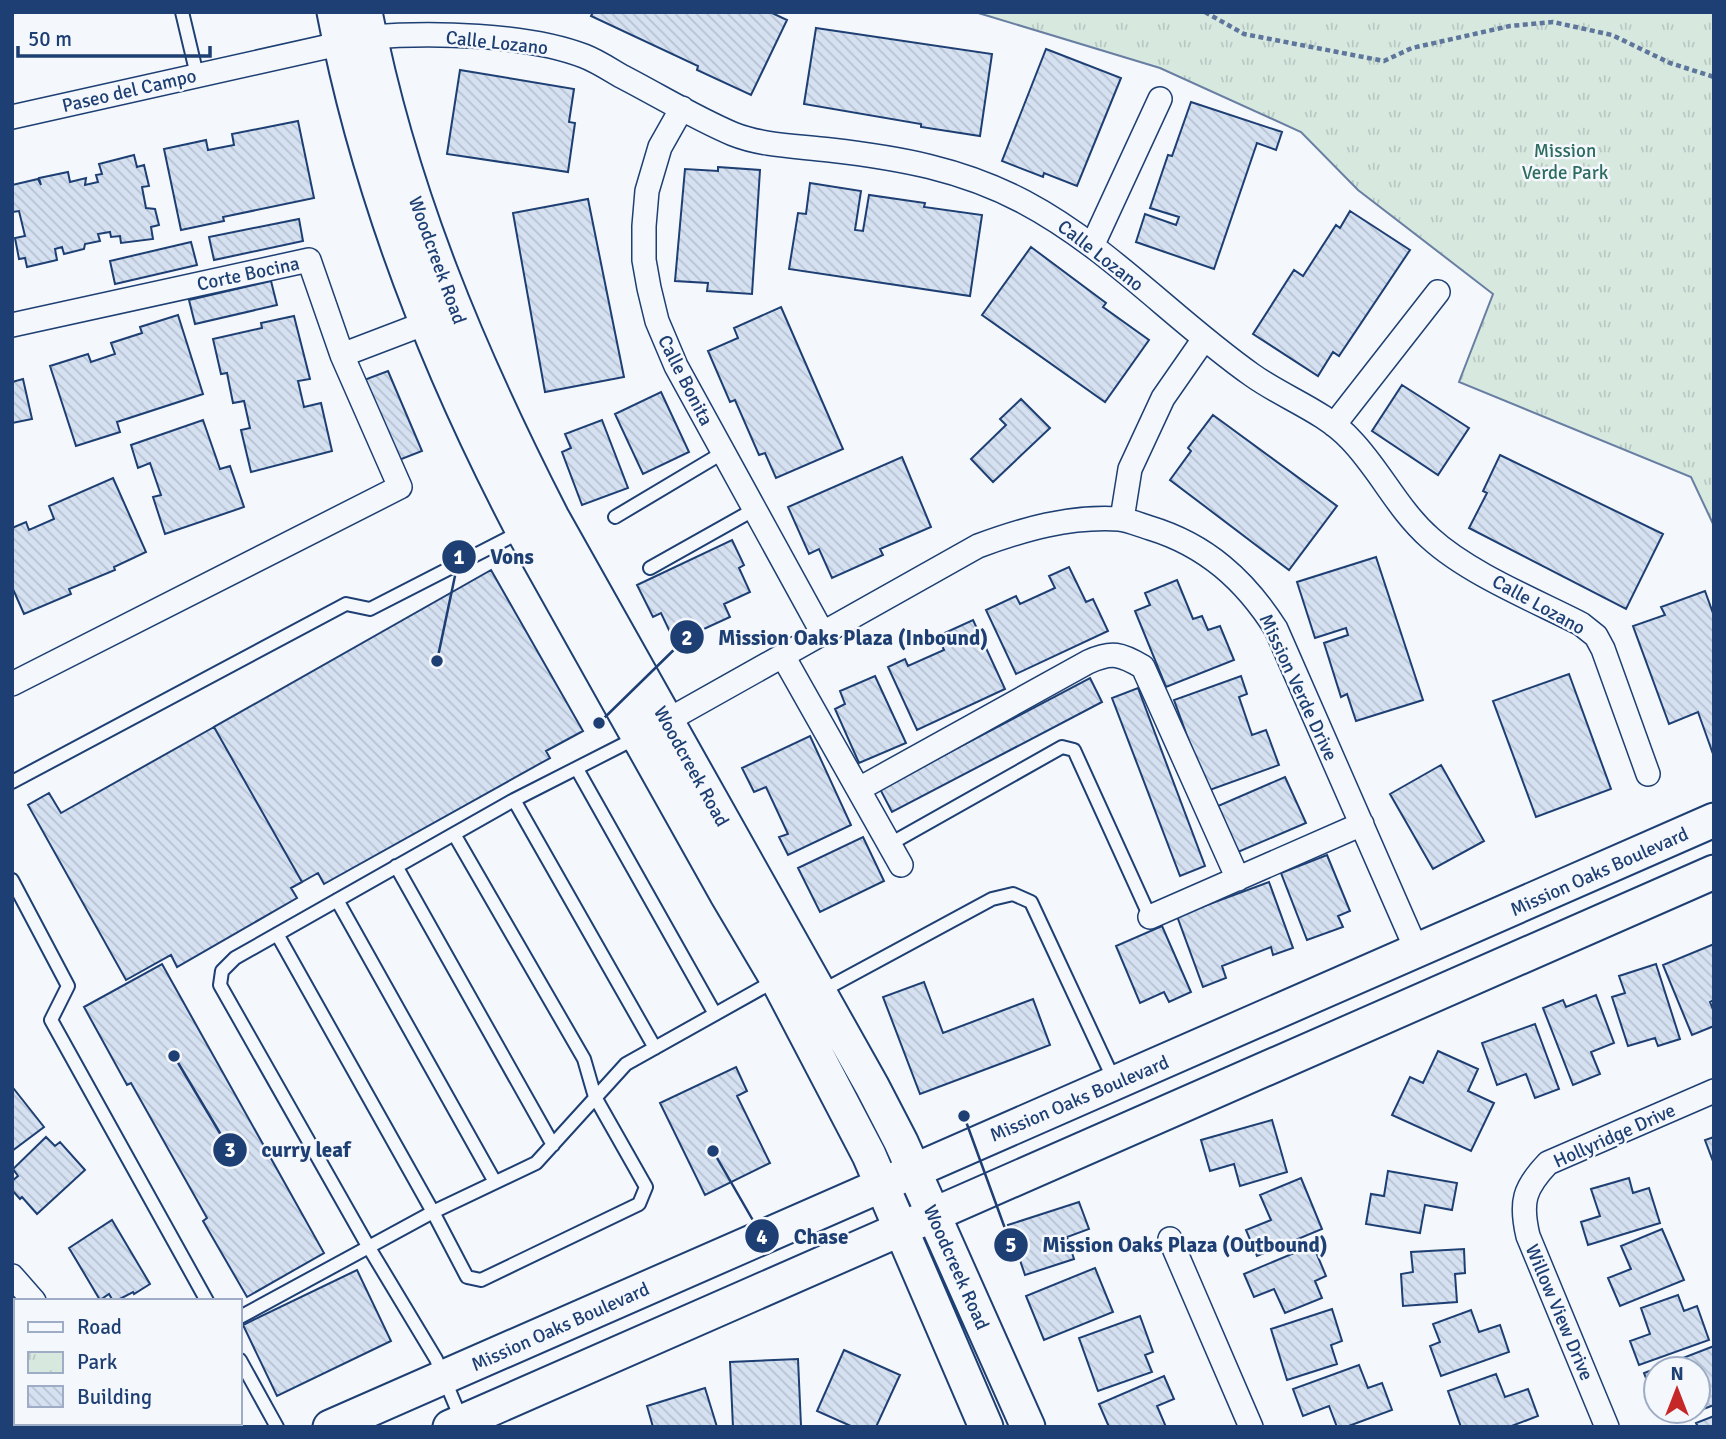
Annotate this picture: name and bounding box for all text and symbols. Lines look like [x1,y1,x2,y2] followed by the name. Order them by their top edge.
[18,14,210,58] scale bar
[28,26,72,52] text: 50 m
[445,26,549,60] street label: Calle Lozano
[60,64,199,118] street label: Paseo del Campo
[1522,139,1609,185] park label: Mission Verde Park
[403,193,471,328] street label: Woodcreek Road
[1052,215,1148,297] street label: Calle Lozano
[195,251,302,297] street label: Corte Bocina
[652,331,718,430] street label: Calle Bonita
[442,536,548,578] callout: Vons
[453,544,465,570] text: 1
[490,544,534,570] text: Vons
[1488,569,1589,640] street label: Calle Lozano
[1254,610,1343,765] street label: Mission Verde Drive
[669,616,1002,658] callout: Mission Oaks Plaza (Inbound)
[681,625,693,651] text: 2
[718,625,988,651] text: Mission Oaks Plaza (Inbound)
[648,702,734,831] street label: Woodcreek Road
[1507,822,1692,922] street label: Mission Oaks Boulevard
[986,1050,1173,1148] street label: Mission Oaks Boulevard
[1550,1098,1679,1174] street label: Hollyridge Drive
[212,1129,364,1171] callout: curry leaf
[224,1137,236,1163] text: 3
[261,1137,352,1163] text: curry leaf
[918,1201,994,1334] street label: Woodcreek Road
[745,1215,862,1257] callout: Chase
[756,1224,768,1250] text: 4
[794,1224,848,1250] text: Chase
[994,1224,1342,1266] callout: Mission Oaks Plaza (Outbound)
[1005,1232,1017,1258] text: 5
[1042,1232,1328,1258] text: Mission Oaks Plaza (Outbound)
[1520,1241,1599,1384] street label: Willow View Drive
[468,1277,653,1377] street label: Mission Oaks Boulevard
[14,1299,242,1425] legend
[77,1314,122,1340] text: Road
[77,1349,118,1375] text: Park
[1642,1355,1712,1425] north arrow
[1670,1362,1684,1386] text: N
[77,1384,152,1410] text: Building

